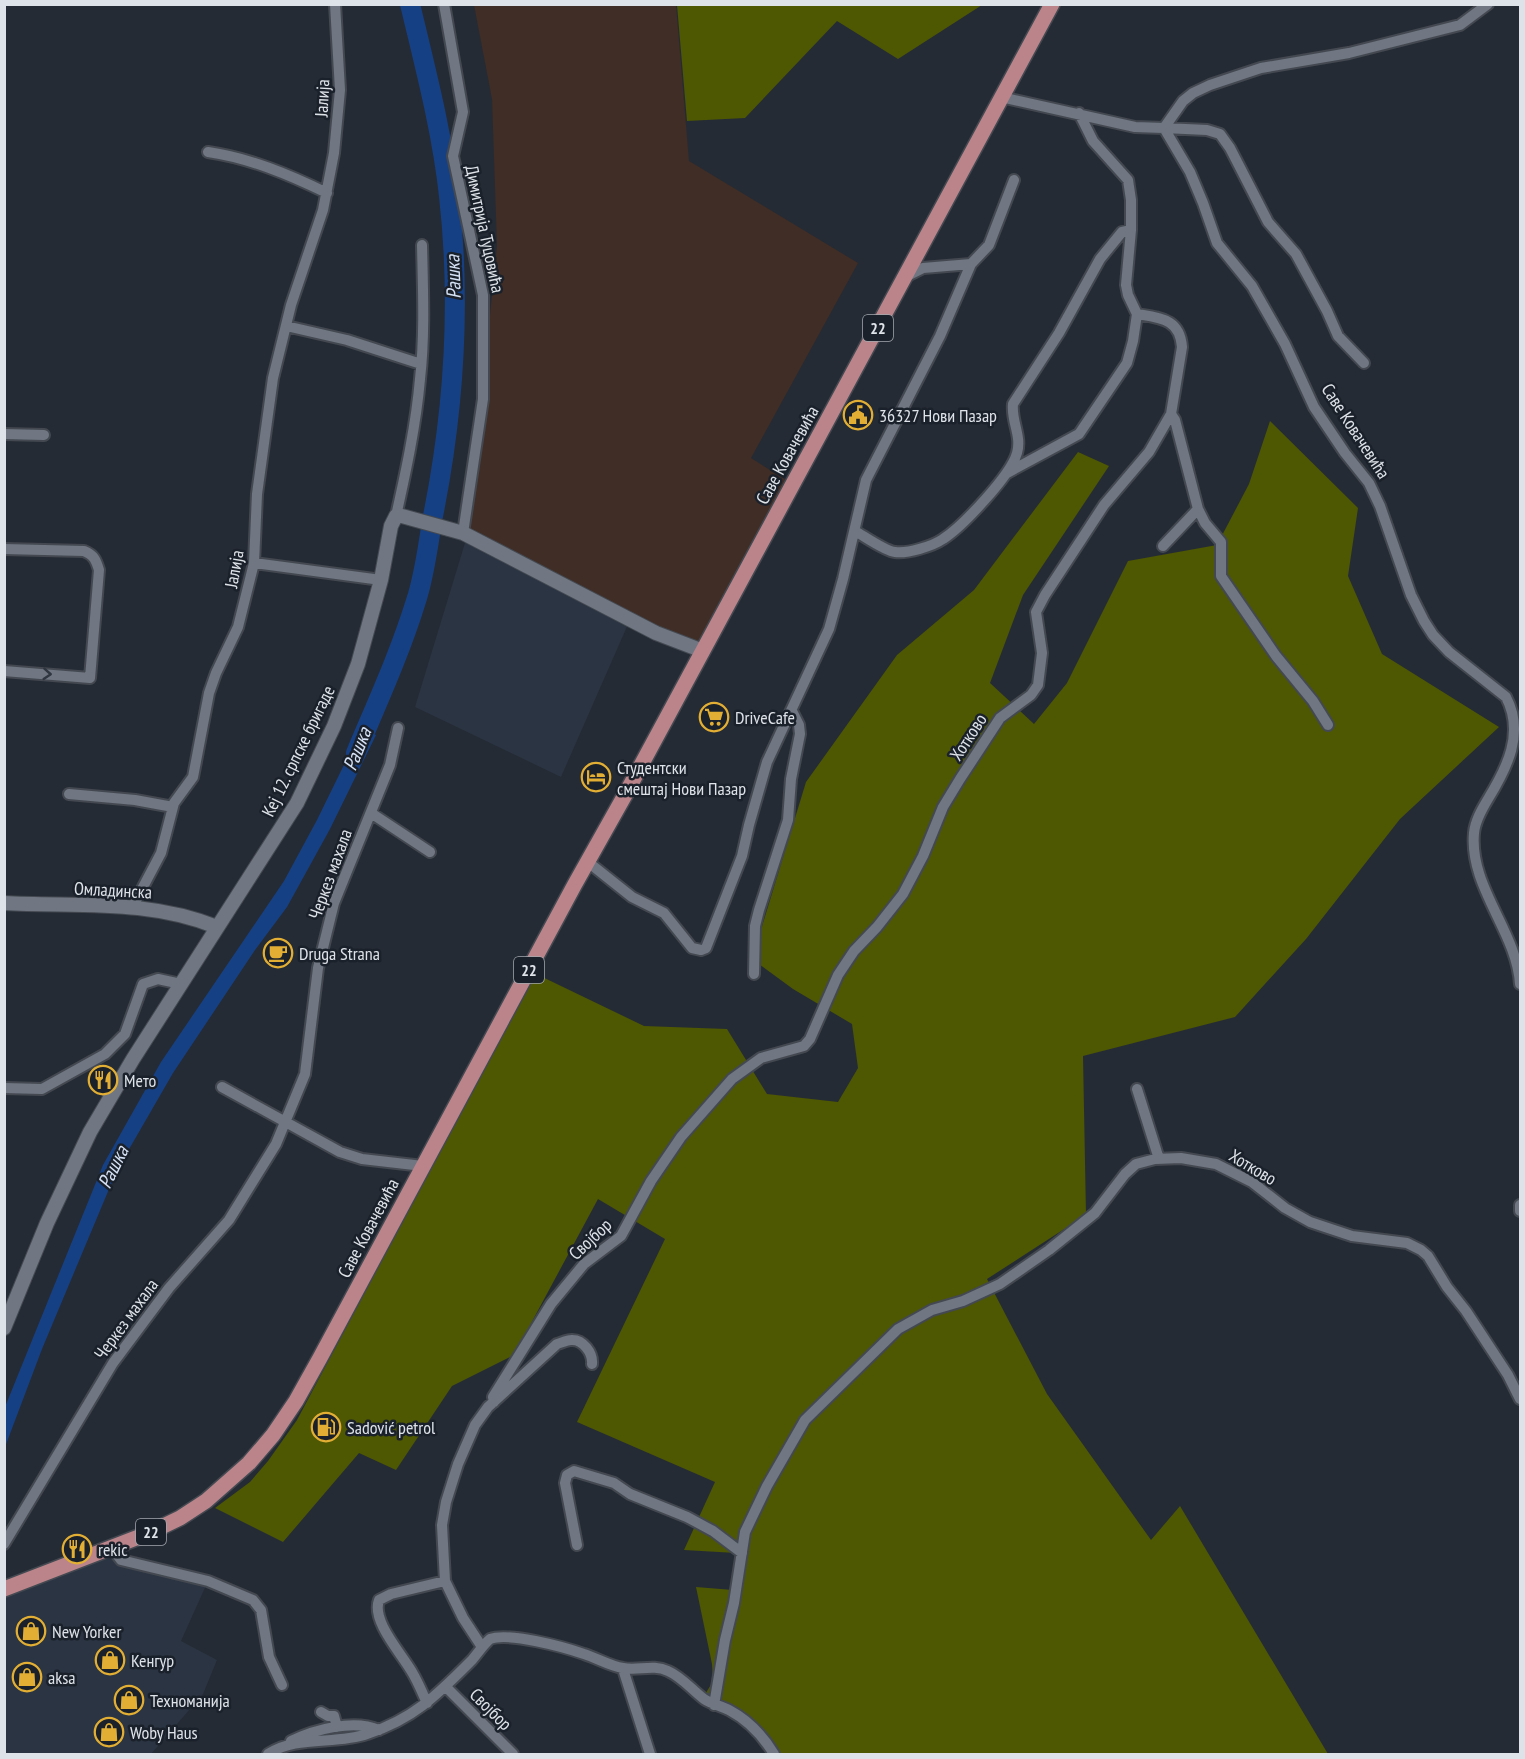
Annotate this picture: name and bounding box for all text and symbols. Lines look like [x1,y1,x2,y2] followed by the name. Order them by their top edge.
[309,79,334,118] street label: Јалија
[460,163,510,295] street label: Димитрија Туцовића
[439,253,467,300] water label: Рашка
[863,315,893,341] road number: 22
[1317,379,1395,483] street label: Саве Ковачевића
[842,399,874,431] public building icon: 36327 Нови Пазар
[750,402,824,508] street label: Саве Ковачевића
[879,404,997,427] place label: 36327 Нови Пазар
[219,548,249,591] street label: Јалија
[43,668,52,681] one-way arrow
[256,682,340,820] street label: Кеј 12. српске бригаде
[698,701,730,733] supermarket icon: DriveCafe
[735,706,795,729] place label: DriveCafe
[944,709,992,765] street label: Хотково
[337,723,378,774] water label: Рашка
[617,756,746,800] place label: Студентски смештај Нови Пазар
[580,761,612,793] hotel icon: Студентски смештај Нови Пазар
[303,826,357,922] street label: Черкез махала
[73,876,153,904] street label: Омладинска
[262,937,294,969] cafe icon: Druga Strana
[299,942,380,965] place label: Druga Strana
[514,957,544,983] road number: 22
[87,1064,119,1096] restaurant icon: Мето
[124,1069,156,1092] place label: Мето
[92,1141,135,1193] water label: Рашка
[1225,1144,1281,1190] street label: Хотково
[332,1174,404,1282] street label: Саве Ковачевића
[564,1213,616,1265] street label: Својбор
[89,1274,163,1364] street label: Черкез махала
[310,1411,342,1443] fuel station icon: Sadović petrol
[347,1416,436,1439] place label: Sadović petrol
[136,1519,166,1545] road number: 22
[61,1533,93,1565] restaurant icon: rekic
[98,1538,128,1561] place label: rekic
[15,1615,47,1647] shop icon: New Yorker
[52,1620,121,1643] place label: New Yorker
[94,1644,126,1676] shop icon: Кенгур
[131,1649,174,1672] place label: Кенгур
[11,1661,43,1693] shop icon: aksa
[48,1666,75,1689] place label: aksa
[465,1683,517,1735] street label: Својбор
[113,1684,145,1716] shop icon: Техноманија
[150,1689,230,1712] place label: Техноманија
[93,1716,125,1748] shop icon: Woby Haus
[130,1721,198,1744] place label: Woby Haus

